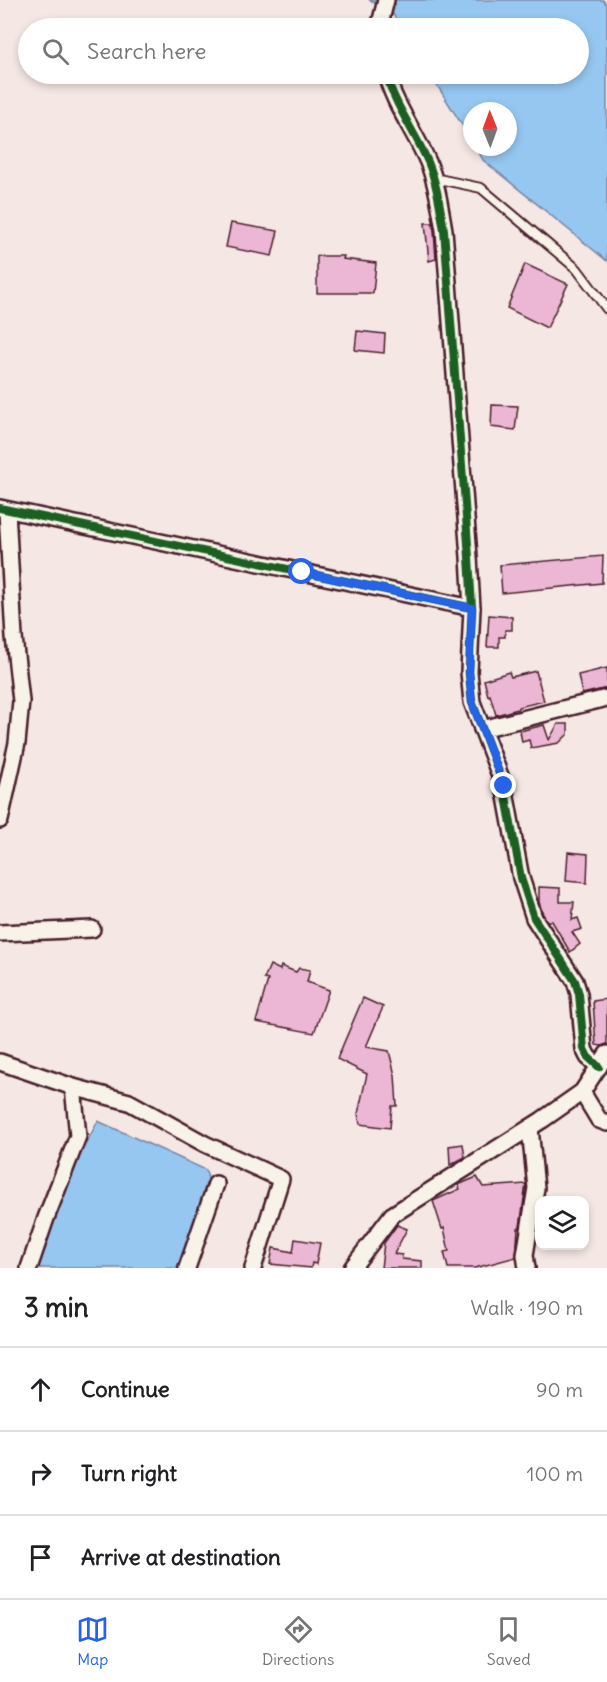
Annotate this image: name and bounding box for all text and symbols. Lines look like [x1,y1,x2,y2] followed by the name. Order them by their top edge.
[18,18,589,84] search box
[39,35,72,68] icon: search
[87,37,206,65] text: Search here
[463,102,517,156] north arrow
[288,558,314,584] route start
[490,772,516,798] route end
[535,1196,589,1250] map controls
[535,1196,589,1250] button: layers
[24,1291,89,1324] text: 3 min
[471,1295,583,1320] text: Walk · 190 m
[24,1373,57,1406] icon: ahead
[81,1375,170,1403] text: Continue
[536,1377,583,1402] text: 90 m
[24,1457,57,1490] icon: right
[81,1459,177,1487] text: Turn right
[526,1461,583,1486] text: 100 m
[24,1541,57,1574] icon: arrive
[81,1543,281,1571] text: Arrive at destination
[76,1613,109,1669] tab: Map
[262,1613,334,1669] tab: Directions
[487,1613,531,1669] tab: Saved

